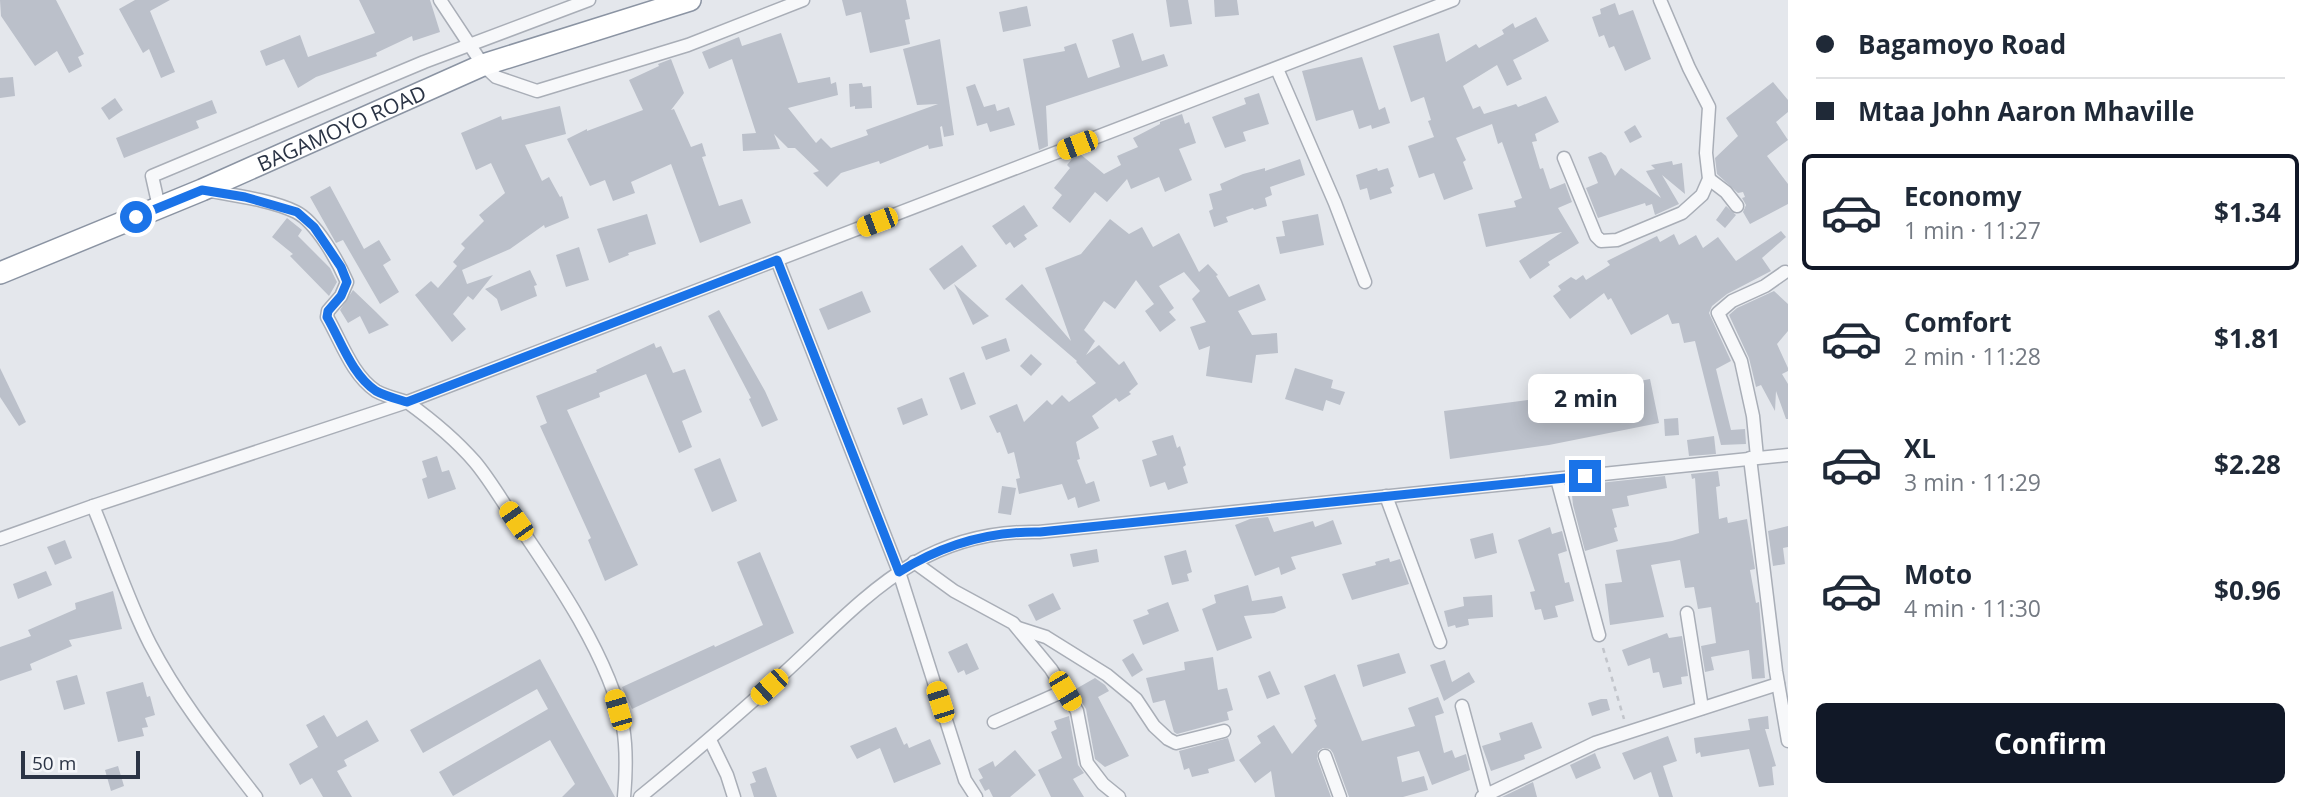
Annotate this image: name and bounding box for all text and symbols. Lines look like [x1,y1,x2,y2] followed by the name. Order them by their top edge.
[1858,26,2066,62] text: Bagamoyo Road
[253,78,430,178] street label: BAGAMOYO ROAD
[1858,93,2194,129] text: Mtaa John Aaron Mhaville
[1054,128,1101,162] car
[1904,178,2022,214] text: Economy
[1820,181,1883,244] icon: car
[2214,194,2281,230] text: $1.34
[120,201,152,233] route start
[854,205,901,239] car
[1904,214,2041,246] text: 1 min · 11:27
[1904,304,2011,340] text: Comfort
[1820,307,1883,370] icon: car
[2214,320,2281,356] text: $1.81
[1904,340,2041,372] text: 2 min · 11:28
[1527,374,1643,424] callout: 2 min
[1554,382,1618,414] text: 2 min
[1904,430,1936,466] text: XL
[1820,433,1883,496] icon: car
[2214,446,2281,482] text: $2.28
[1569,460,1601,492] route end
[1904,466,2041,498] text: 3 min · 11:29
[496,498,537,544] car
[1904,556,1972,592] text: Moto
[1820,559,1883,622] icon: car
[2214,572,2281,608] text: $0.96
[1904,592,2041,624] text: 4 min · 11:30
[747,665,792,709] car
[1046,668,1085,714] car
[924,679,957,725] car
[603,687,634,733] car
[1816,703,2285,783] button: Confirm
[21,748,140,780] scale bar
[32,750,76,776] text: 50 m

